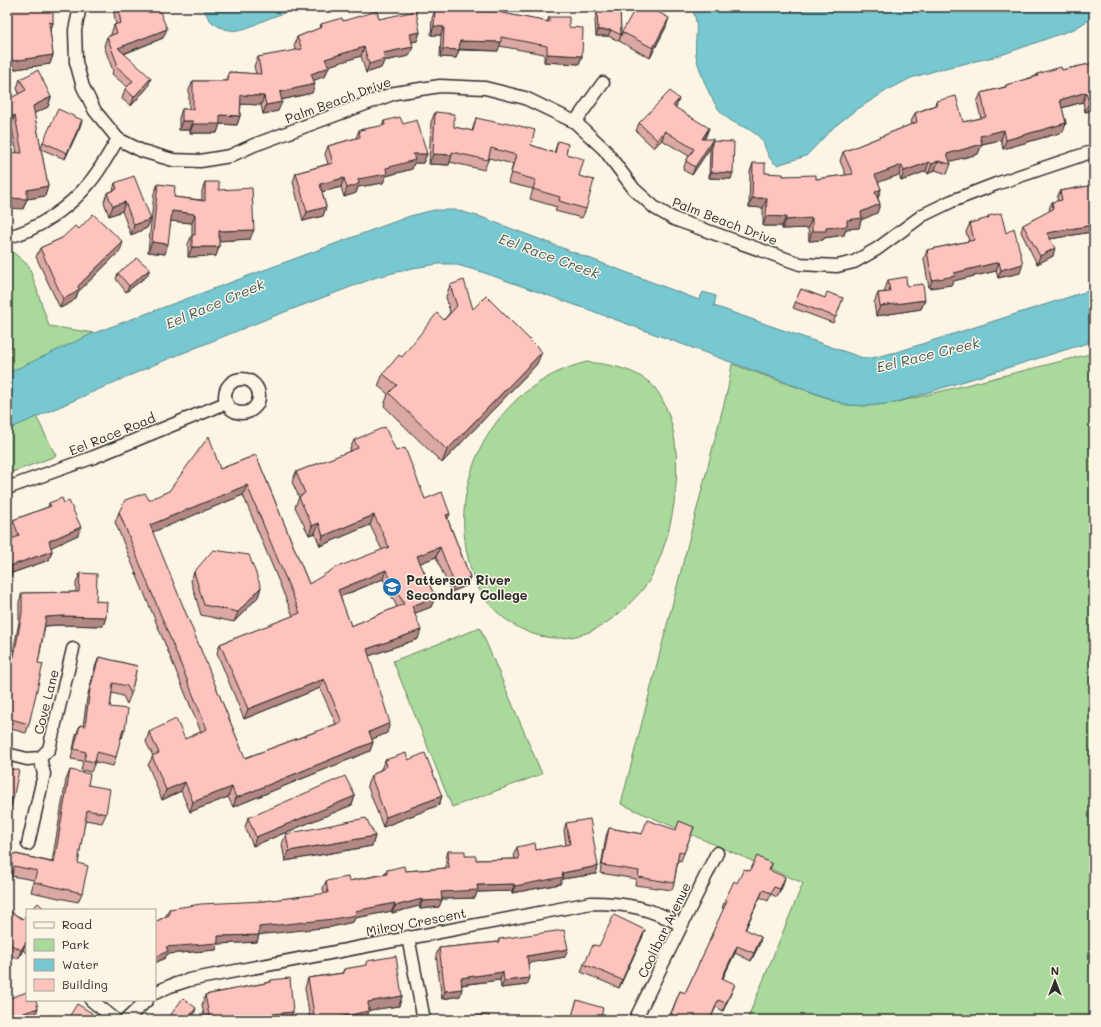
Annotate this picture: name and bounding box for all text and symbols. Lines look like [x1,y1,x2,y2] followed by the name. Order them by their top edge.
[283,72,393,127] street label: Palm Beach Drive
[670,193,780,248] street label: Palm Beach Drive
[496,229,603,283] water label: Eel Race Creek
[163,274,268,333] water label: Eel Race Creek
[874,332,982,376] water label: Eel Race Creek
[66,408,157,459] street label: Eel Race Road
[406,571,528,604] place label: Patterson River Secondary College
[381,576,403,598] school or university icon: Patterson River Secondary College
[29,668,62,736] street label: Cove Lane
[633,879,694,980] street label: Coolibar Avenue
[364,903,468,940] street label: Milroy Crescent
[26,909,156,1001] legend
[62,916,92,932] text: Road
[62,936,89,952] text: Park
[62,956,99,972] text: Water
[1035,961,1075,1001] north arrow
[1051,963,1059,978] text: N
[62,976,108,992] text: Building

